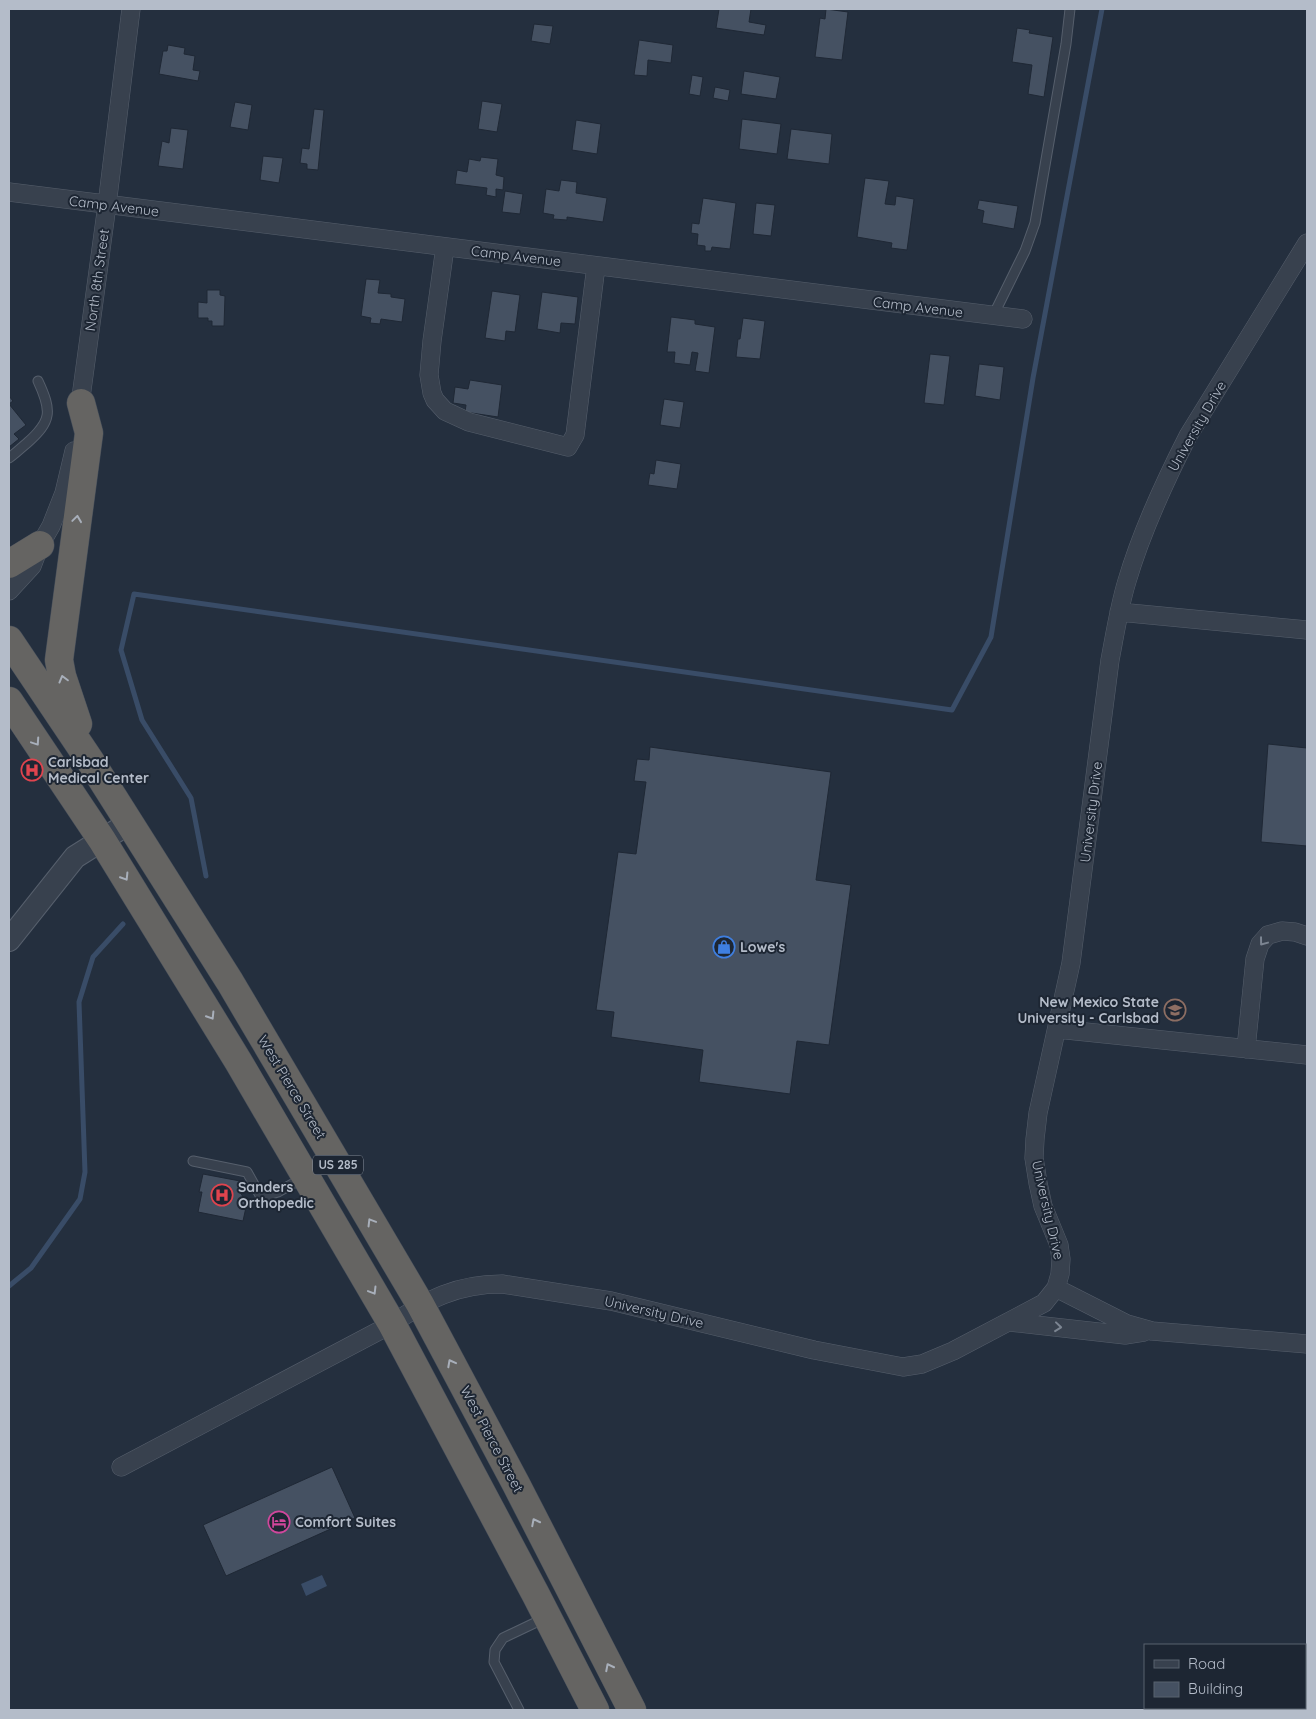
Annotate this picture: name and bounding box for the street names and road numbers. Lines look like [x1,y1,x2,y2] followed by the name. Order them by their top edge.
[68,192,160,220] street label: Camp Avenue
[81,228,113,332] street label: North 8th Street
[470,242,562,270] street label: Camp Avenue
[872,293,964,321] street label: Camp Avenue
[1164,377,1230,474] street label: University Drive
[1076,760,1106,863] street label: University Drive
[254,1032,330,1142] street label: West Pierce Street
[313,1156,363,1174] road number: US 285
[1028,1159,1068,1262] street label: University Drive
[603,1292,706,1332] street label: University Drive
[456,1383,528,1496] street label: West Pierce Street

